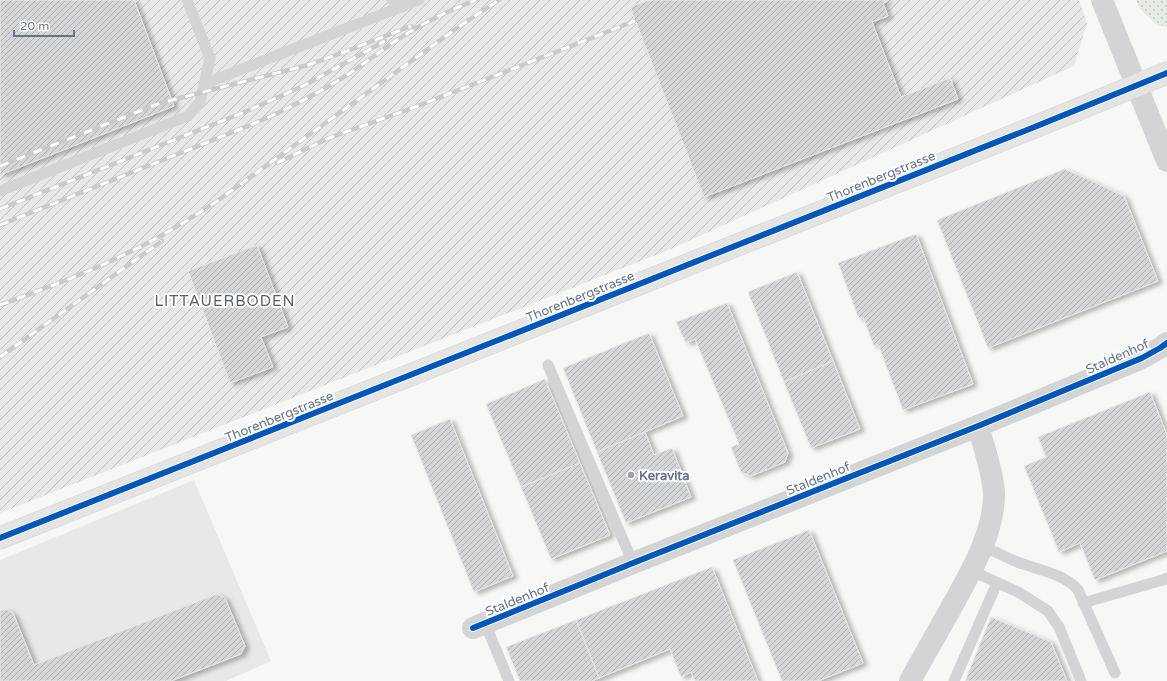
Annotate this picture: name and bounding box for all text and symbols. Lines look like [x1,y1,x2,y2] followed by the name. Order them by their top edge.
[14,12,74,38] scale bar
[20,19,49,33] text: 20 m
[825,148,938,206] street label: Thorenbergstrasse
[524,268,637,326] street label: Thorenbergstrasse
[154,292,296,310] district label: LITTAUERBODEN
[1083,336,1151,378] street label: Staldenhof
[223,388,336,446] street label: Thorenbergstrasse
[784,459,853,499] street label: Staldenhof
[639,468,690,484] place label: Keravita
[626,470,636,480] marker: Keravita
[483,580,552,620] street label: Staldenhof

